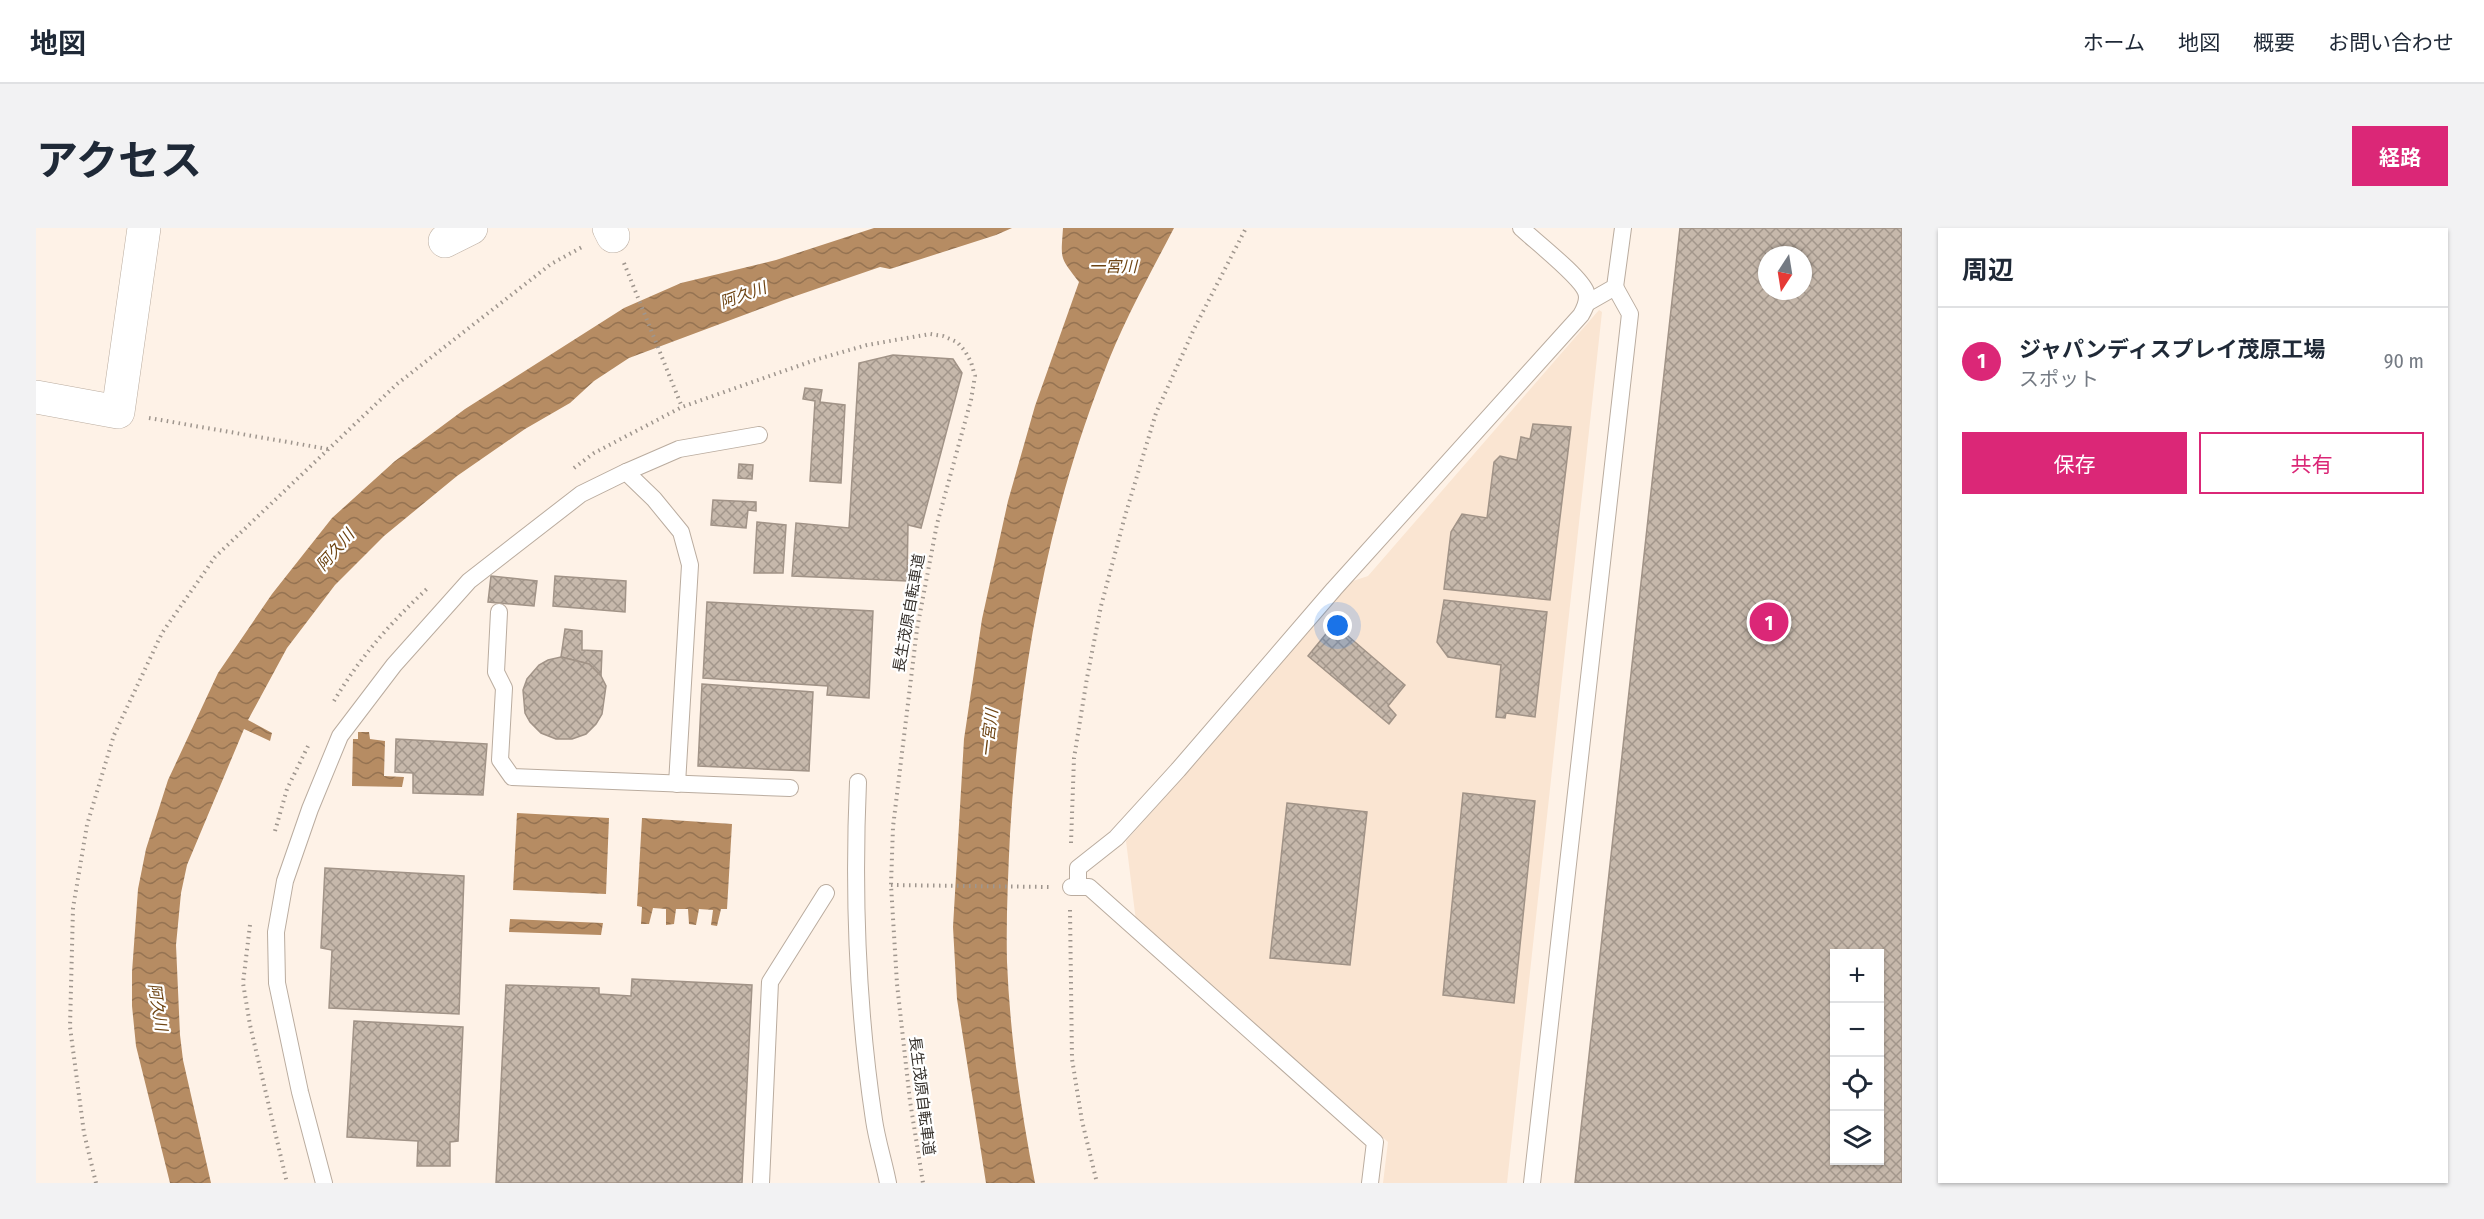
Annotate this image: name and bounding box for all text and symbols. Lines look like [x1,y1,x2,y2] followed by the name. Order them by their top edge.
[30,27,86,60] text: 地図
[2083,30,2145,56] text: ホーム
[2178,30,2220,56] text: 地図
[2253,30,2295,56] text: 概要
[2328,30,2454,56] text: お問い合わせ
[2352,126,2448,186] button: 経路
[36,136,202,186] text: アクセス
[1758,246,1812,300] north arrow
[1962,255,2014,286] text: 周辺
[1089,257,1139,276] water label: 一宮川
[717,277,771,312] water label: 阿久川
[2019,336,2325,363] text: ジャパンディスプレイ茂原工場
[1977,349,1986,373] text: 1
[2384,349,2424,373] text: 90 m
[2019,367,2099,391] text: スポット
[1962,432,2187,494] button: 保存
[2199,432,2424,494] button: 共有
[312,524,359,574] water label: 阿久川
[890,552,928,674] street label: 長生茂原自転車道
[1750,600,1788,644] pin: 1
[1323,611,1352,640] your location
[977,706,1002,758] water label: 一宮川
[1830,949,1884,1165] map controls
[1830,949,1884,1003] button: +
[145,982,171,1034] water label: 阿久川
[1830,1003,1884,1057] button: −
[906,1035,938,1157] street label: 長生茂原自転車道
[1830,1057,1884,1111] button: locate
[1830,1111,1884,1165] button: layers

